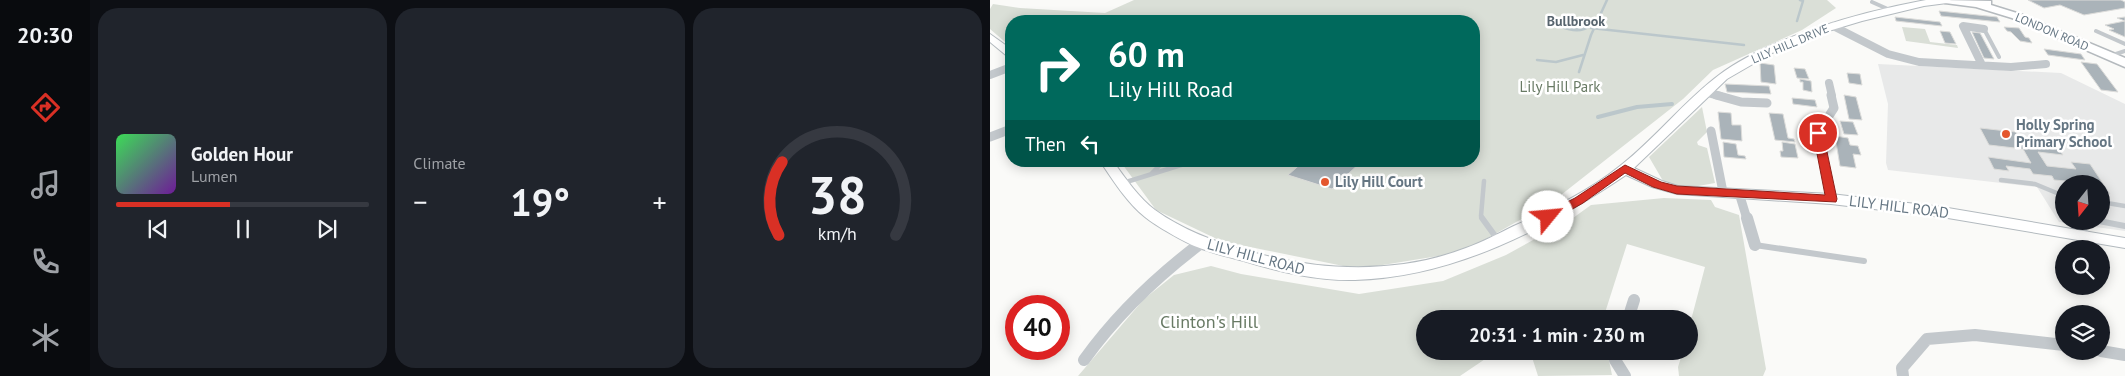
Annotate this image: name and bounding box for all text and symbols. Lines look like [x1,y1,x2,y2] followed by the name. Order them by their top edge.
[2013,9,2091,54] street label: LONDON ROAD
[1547,12,1605,30] district label: Bullbrook
[1749,20,1831,67] street label: LILY HILL DRIVE
[17,21,73,49] text: 20:30
[1108,31,1185,77] text: 60 m
[1025,35,1090,100] icon: right
[1108,75,1233,103] text: Lily Hill Road
[1519,77,1601,96] park label: Lily Hill Park
[28,90,63,125] icon: directions
[1797,112,1839,154] pin
[2016,115,2112,151] place label: Holly Spring Primary School
[1804,119,1832,147] icon: arrive
[2000,128,2012,140] marker: Holly Spring Primary School
[1076,130,1104,158] icon: left
[1025,132,1066,156] text: Then
[191,142,293,166] text: Golden Hour
[413,153,466,173] text: Climate
[808,161,867,228] text: 38
[191,166,237,186] text: Lumen
[28,167,63,202] icon: music
[1335,172,1423,191] place label: Lily Hill Court
[2055,175,2110,230] north arrow
[2055,175,2110,360] map controls
[1319,176,1331,188] marker: Lily Hill Court
[510,177,570,226] text: 19°
[413,183,427,220] text: −
[653,183,667,220] text: +
[1521,190,1573,242] position arrow
[1848,191,1950,222] street label: LILY HILL ROAD
[144,215,172,243] icon: previous
[229,215,257,243] icon: pause
[313,215,341,243] icon: next
[818,222,857,245] text: km/h
[1205,234,1307,279] street label: LILY HILL ROAD
[2055,240,2110,295] button: search
[28,244,63,279] icon: phone
[1005,295,1070,360] speed limit sign: 40
[2055,305,2110,360] button: layers
[1160,310,1259,333] park label: Clinton's Hill
[28,320,63,355] icon: climate
[1469,323,1645,347] text: 20:31 · 1 min · 230 m

